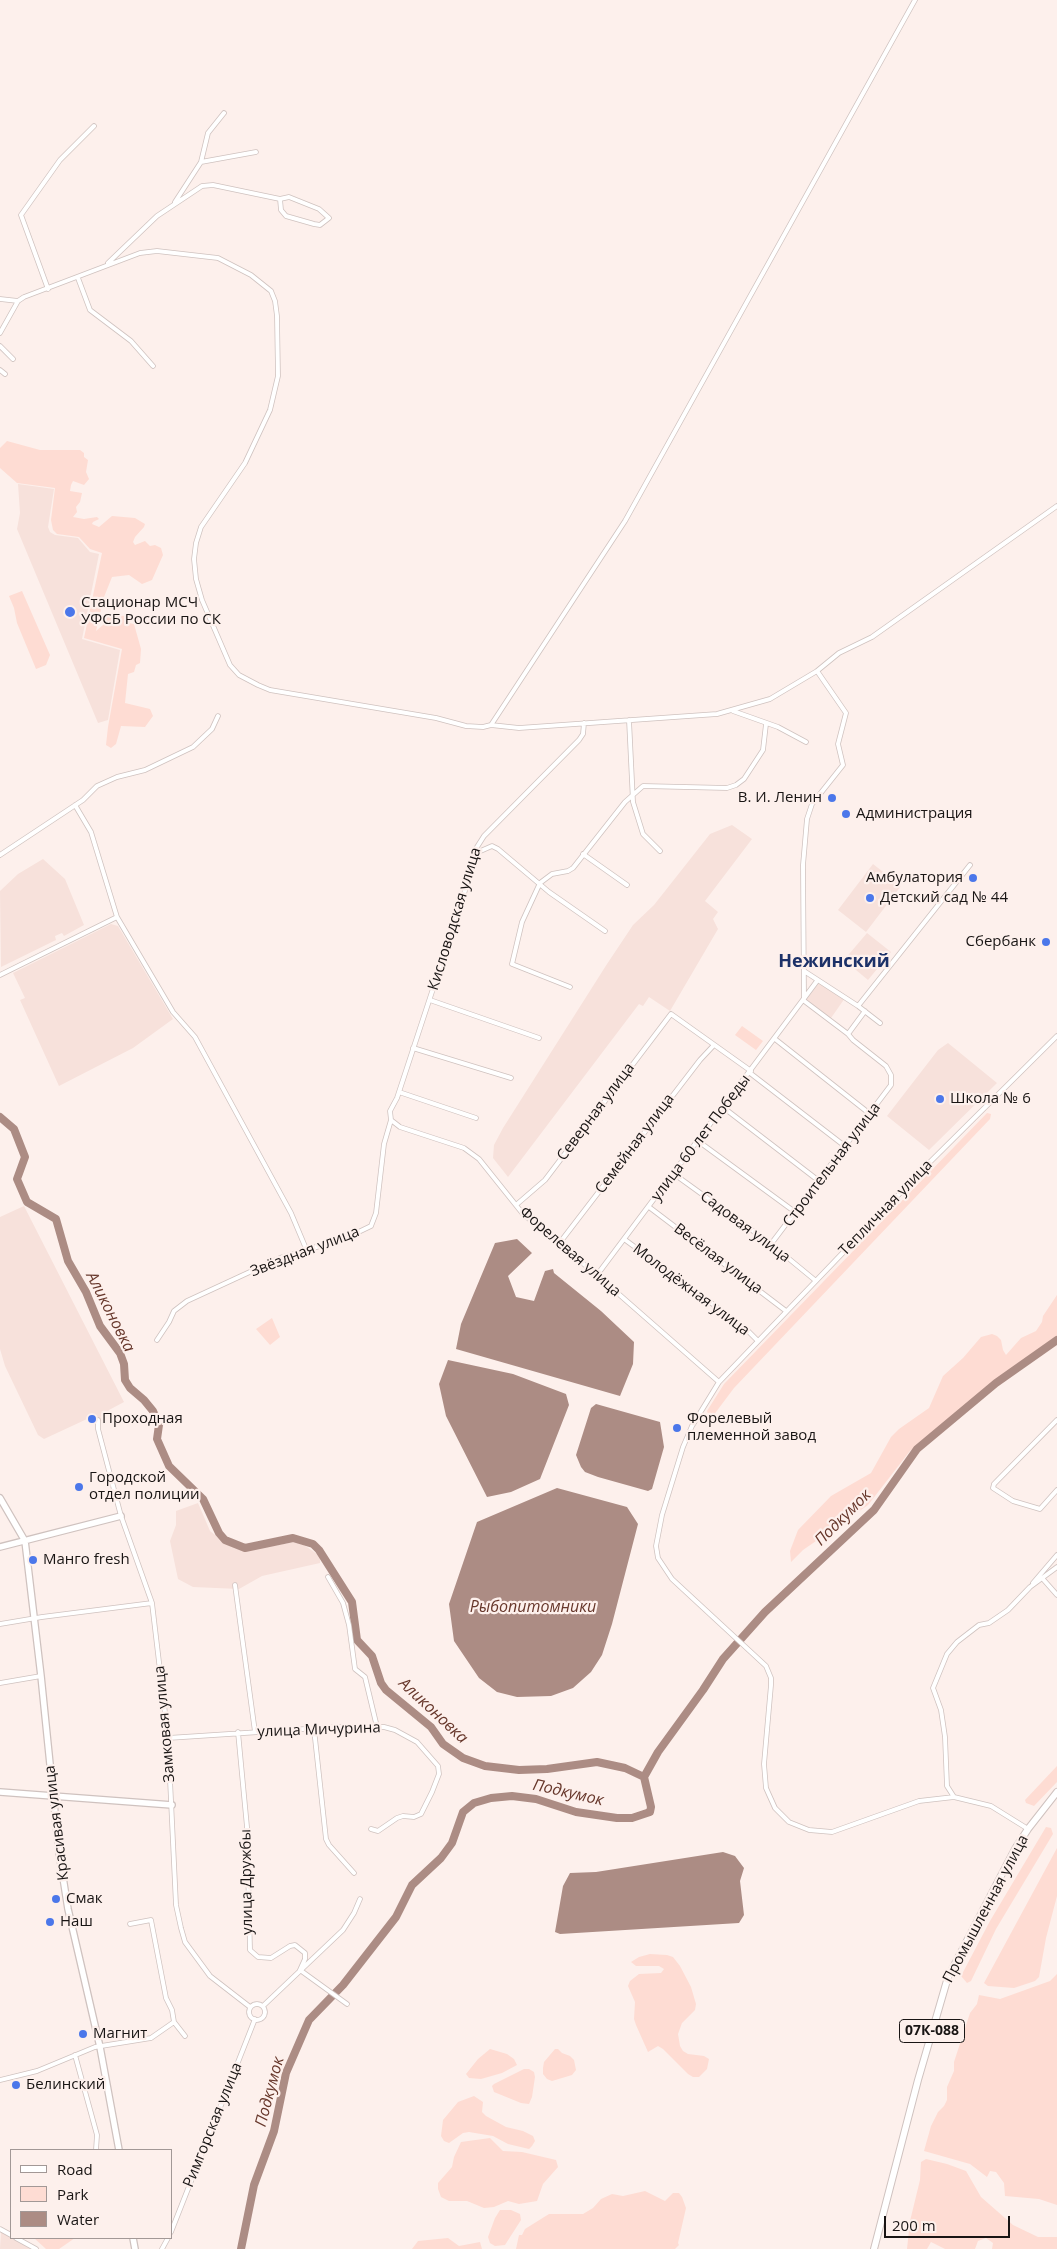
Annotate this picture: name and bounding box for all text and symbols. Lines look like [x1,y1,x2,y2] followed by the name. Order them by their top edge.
[81,594,221,629] place label: Стационар МСЧ УФСБ России по СК
[63,605,77,619] marker: Стационар МСЧ УФСБ России по СК
[738,789,822,807] place label: В. И. Ленин
[826,792,838,804] marker: В. И. Ленин
[856,805,973,823] place label: Администрация
[840,808,852,820] marker: Администрация
[425,845,485,993] street label: Кисловодская улица
[866,869,963,887] place label: Амбулатория
[967,872,979,884] marker: Амбулатория
[880,889,1008,907] place label: Детский сад № 44
[864,892,876,904] marker: Детский сад № 44
[966,933,1036,951] place label: Сбербанк
[1040,936,1052,948] marker: Сбербанк
[778,951,890,973] district label: Нежинский
[553,1060,639,1164] street label: Северная улица
[648,1071,754,1205] street label: улица 60 лет Победы
[950,1090,1031,1108] place label: Школа № 6
[592,1091,678,1197] street label: Семейная улица
[934,1093,946,1105] marker: Школа № 6
[780,1099,884,1231] street label: Строительная улица
[836,1156,936,1260] street label: Тепличная улица
[696,1187,794,1267] street label: Садовая улица
[516,1203,624,1301] street label: Форелевая улица
[670,1220,766,1298] street label: Весёлая улица
[248,1223,362,1281] street label: Звёздная улица
[629,1240,753,1340] street label: Молодёжная улица
[82,1269,138,1355] water label: Аликоновка
[102,1410,183,1428] place label: Проходная
[687,1410,816,1445] place label: Форелевый племенной завод
[86,1413,98,1425] marker: Проходная
[671,1422,683,1434] marker: Форелевый племенной завод
[89,1469,200,1504] place label: Городской отдел полиции
[73,1481,85,1493] marker: Городской отдел полиции
[811,1486,875,1550] water label: Подкумок
[43,1551,130,1569] place label: Манго fresh
[27,1554,39,1566] marker: Манго fresh
[470,1597,596,1617] water label: Рыбопитомники
[151,1665,179,1783] street label: Замковая улица
[395,1674,471,1748] water label: Аликоновка
[257,1719,381,1741] street label: улица Мичурина
[41,1764,73,1882] street label: Красивая улица
[531,1776,605,1810] water label: Подкумок
[237,1829,257,1935] street label: улица Дружбы
[939,1832,1033,1986] street label: Промышленная улица
[66,1890,103,1908] place label: Смак
[50,1893,62,1905] marker: Смак
[60,1913,93,1931] place label: Наш
[44,1916,56,1928] marker: Наш
[900,2020,964,2042] road number: 07К-088
[93,2025,147,2043] place label: Магнит
[77,2028,89,2040] marker: Магнит
[251,2055,289,2129] water label: Подкумок
[180,2060,246,2190] street label: Римгорская улица
[26,2076,105,2094] place label: Белинский
[10,2079,22,2091] marker: Белинский
[10,2149,172,2239] legend
[57,2159,93,2179] text: Road
[57,2184,88,2204] text: Park
[887,2206,1013,2238] scale bar
[57,2209,99,2229] text: Water
[892,2215,936,2235] text: 200 m

